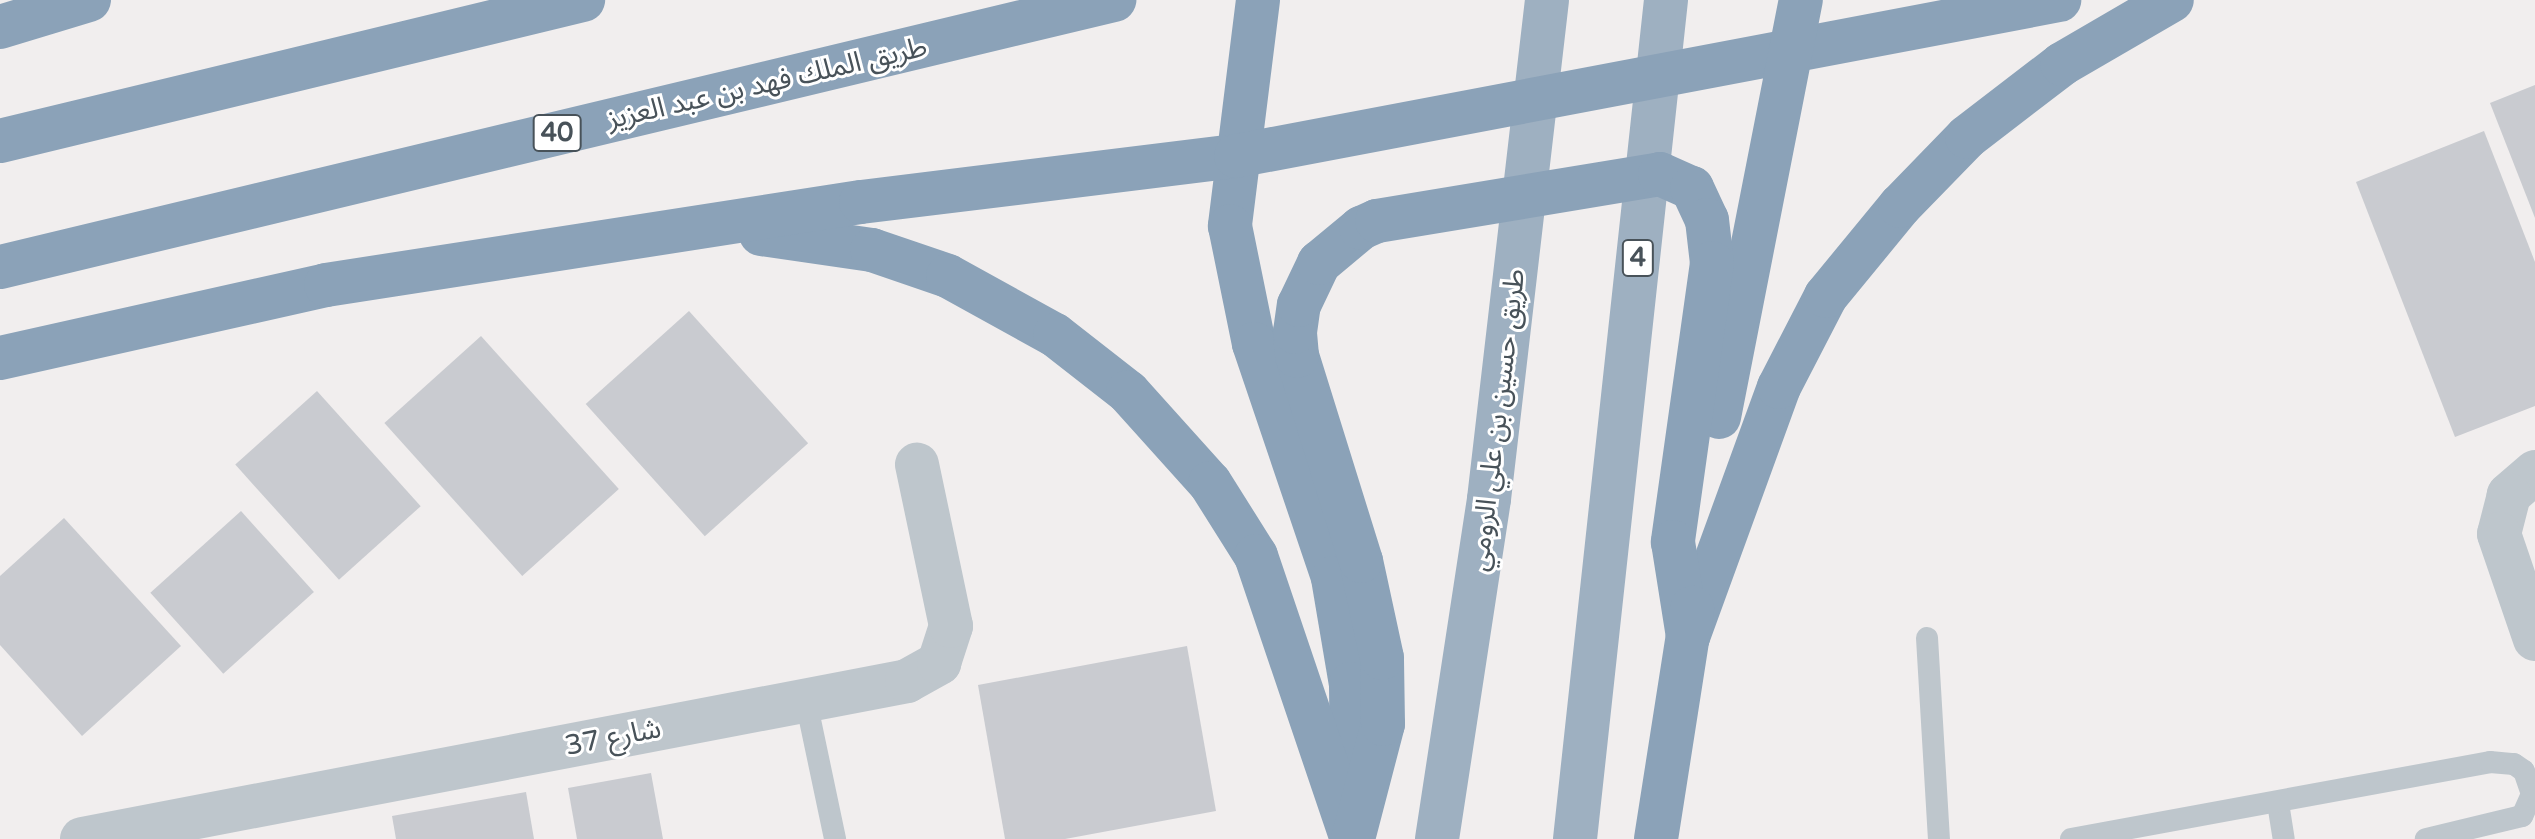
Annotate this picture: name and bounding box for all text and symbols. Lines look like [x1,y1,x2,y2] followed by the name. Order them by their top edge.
[604,30,930,136] street label: طريق الملك فهد بن عبد العزيز
[531,111,583,155] road number: 40
[1620,236,1656,280] road number: 4
[1462,267,1532,573] street label: طريق حسين بن علي الرومي
[562,711,664,763] street label: شارع 37

